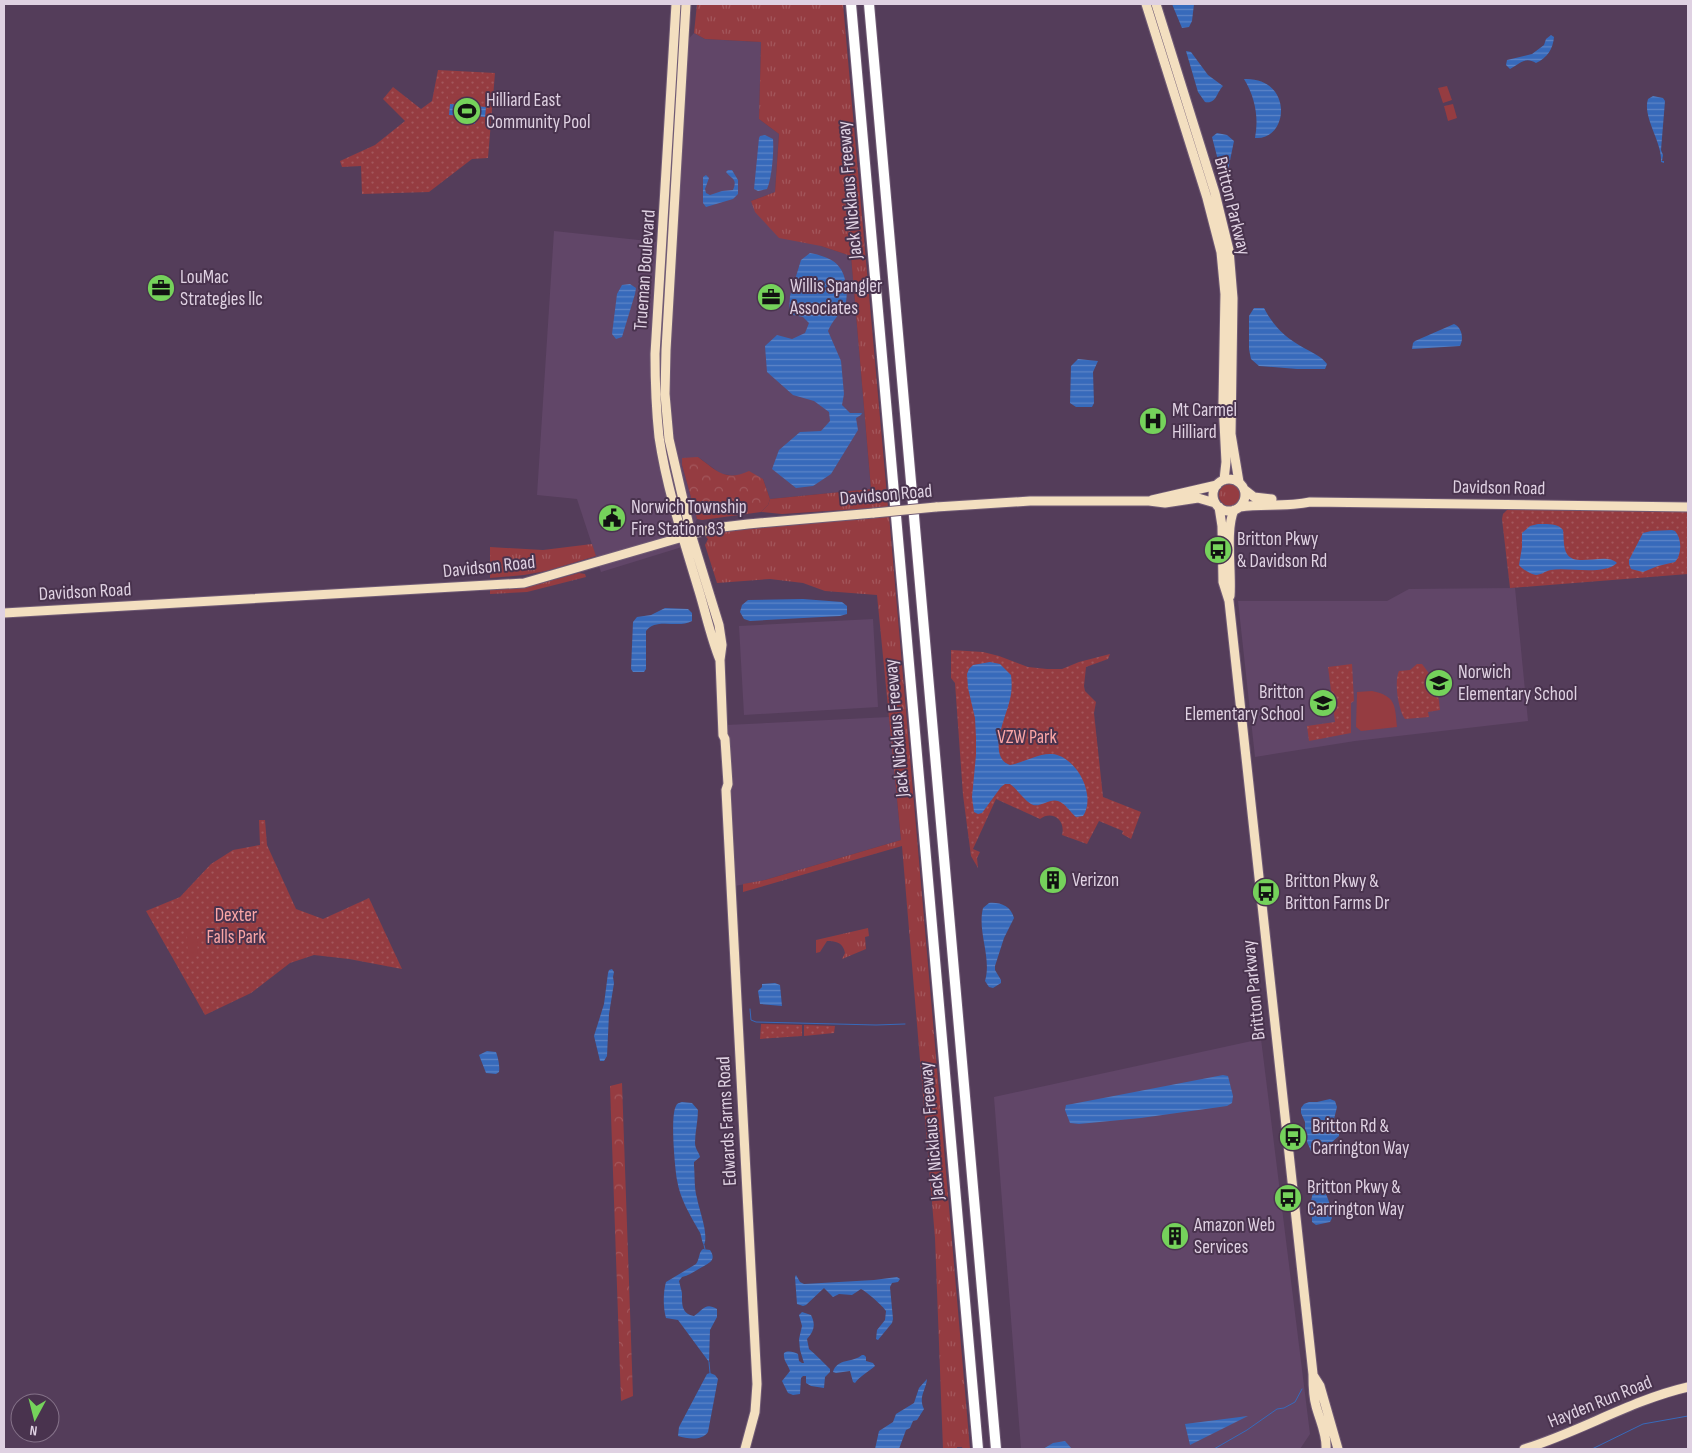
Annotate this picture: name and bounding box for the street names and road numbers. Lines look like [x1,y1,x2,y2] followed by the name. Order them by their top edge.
[832,119,868,261] street label: Jack Nicklaus Freeway
[1209,154,1255,258] street label: Britton Parkway
[629,209,661,331] street label: Trueman Boulevard
[1452,476,1546,500] street label: Davidson Road
[839,480,933,510] street label: Davidson Road
[442,551,536,583] street label: Davidson Road
[38,578,132,606] street label: Davidson Road
[879,657,915,799] street label: Jack Nicklaus Freeway
[1237,938,1271,1041] street label: Britton Parkway
[712,1056,742,1186] street label: Edwards Farms Road
[914,1060,950,1202] street label: Jack Nicklaus Freeway
[1545,1371,1655,1433] street label: Hayden Run Road

